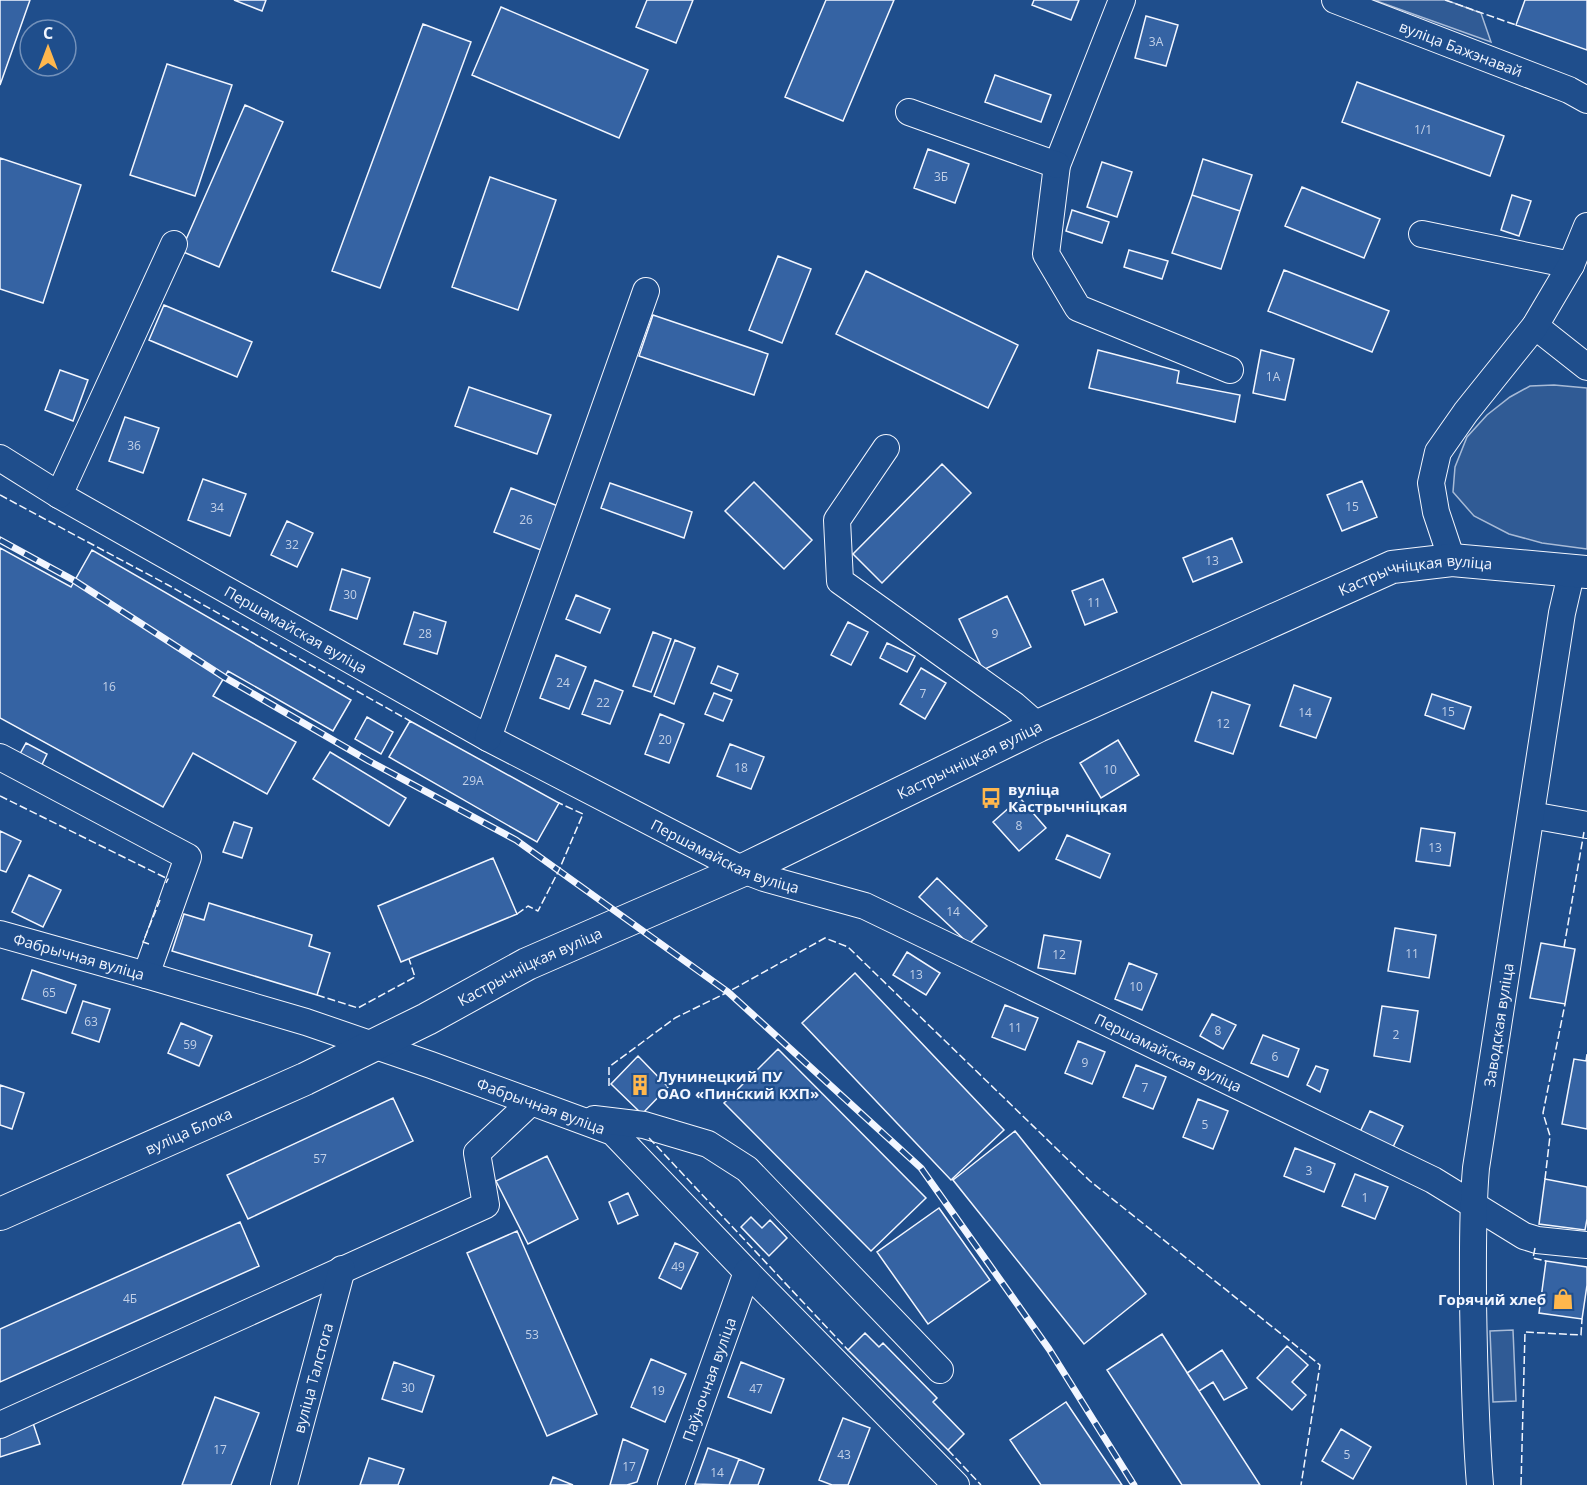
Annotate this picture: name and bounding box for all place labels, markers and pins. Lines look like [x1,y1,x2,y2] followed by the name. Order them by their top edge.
[1008,779,1127,816] place label: вуліца Кастрычніцкая
[979,786,1003,810] bus stop icon: вуліца Кастрычніцкая
[657,1066,819,1103] place label: Лунинецкий ПУ ОАО «Пинский КХП»
[628,1073,652,1097] building icon: Лунинецкий ПУ ОАО «Пинский КХП»
[1551,1287,1575,1311] shop icon: Горячий хлеб
[1438,1289,1546,1309] place label: Горячий хлеб

